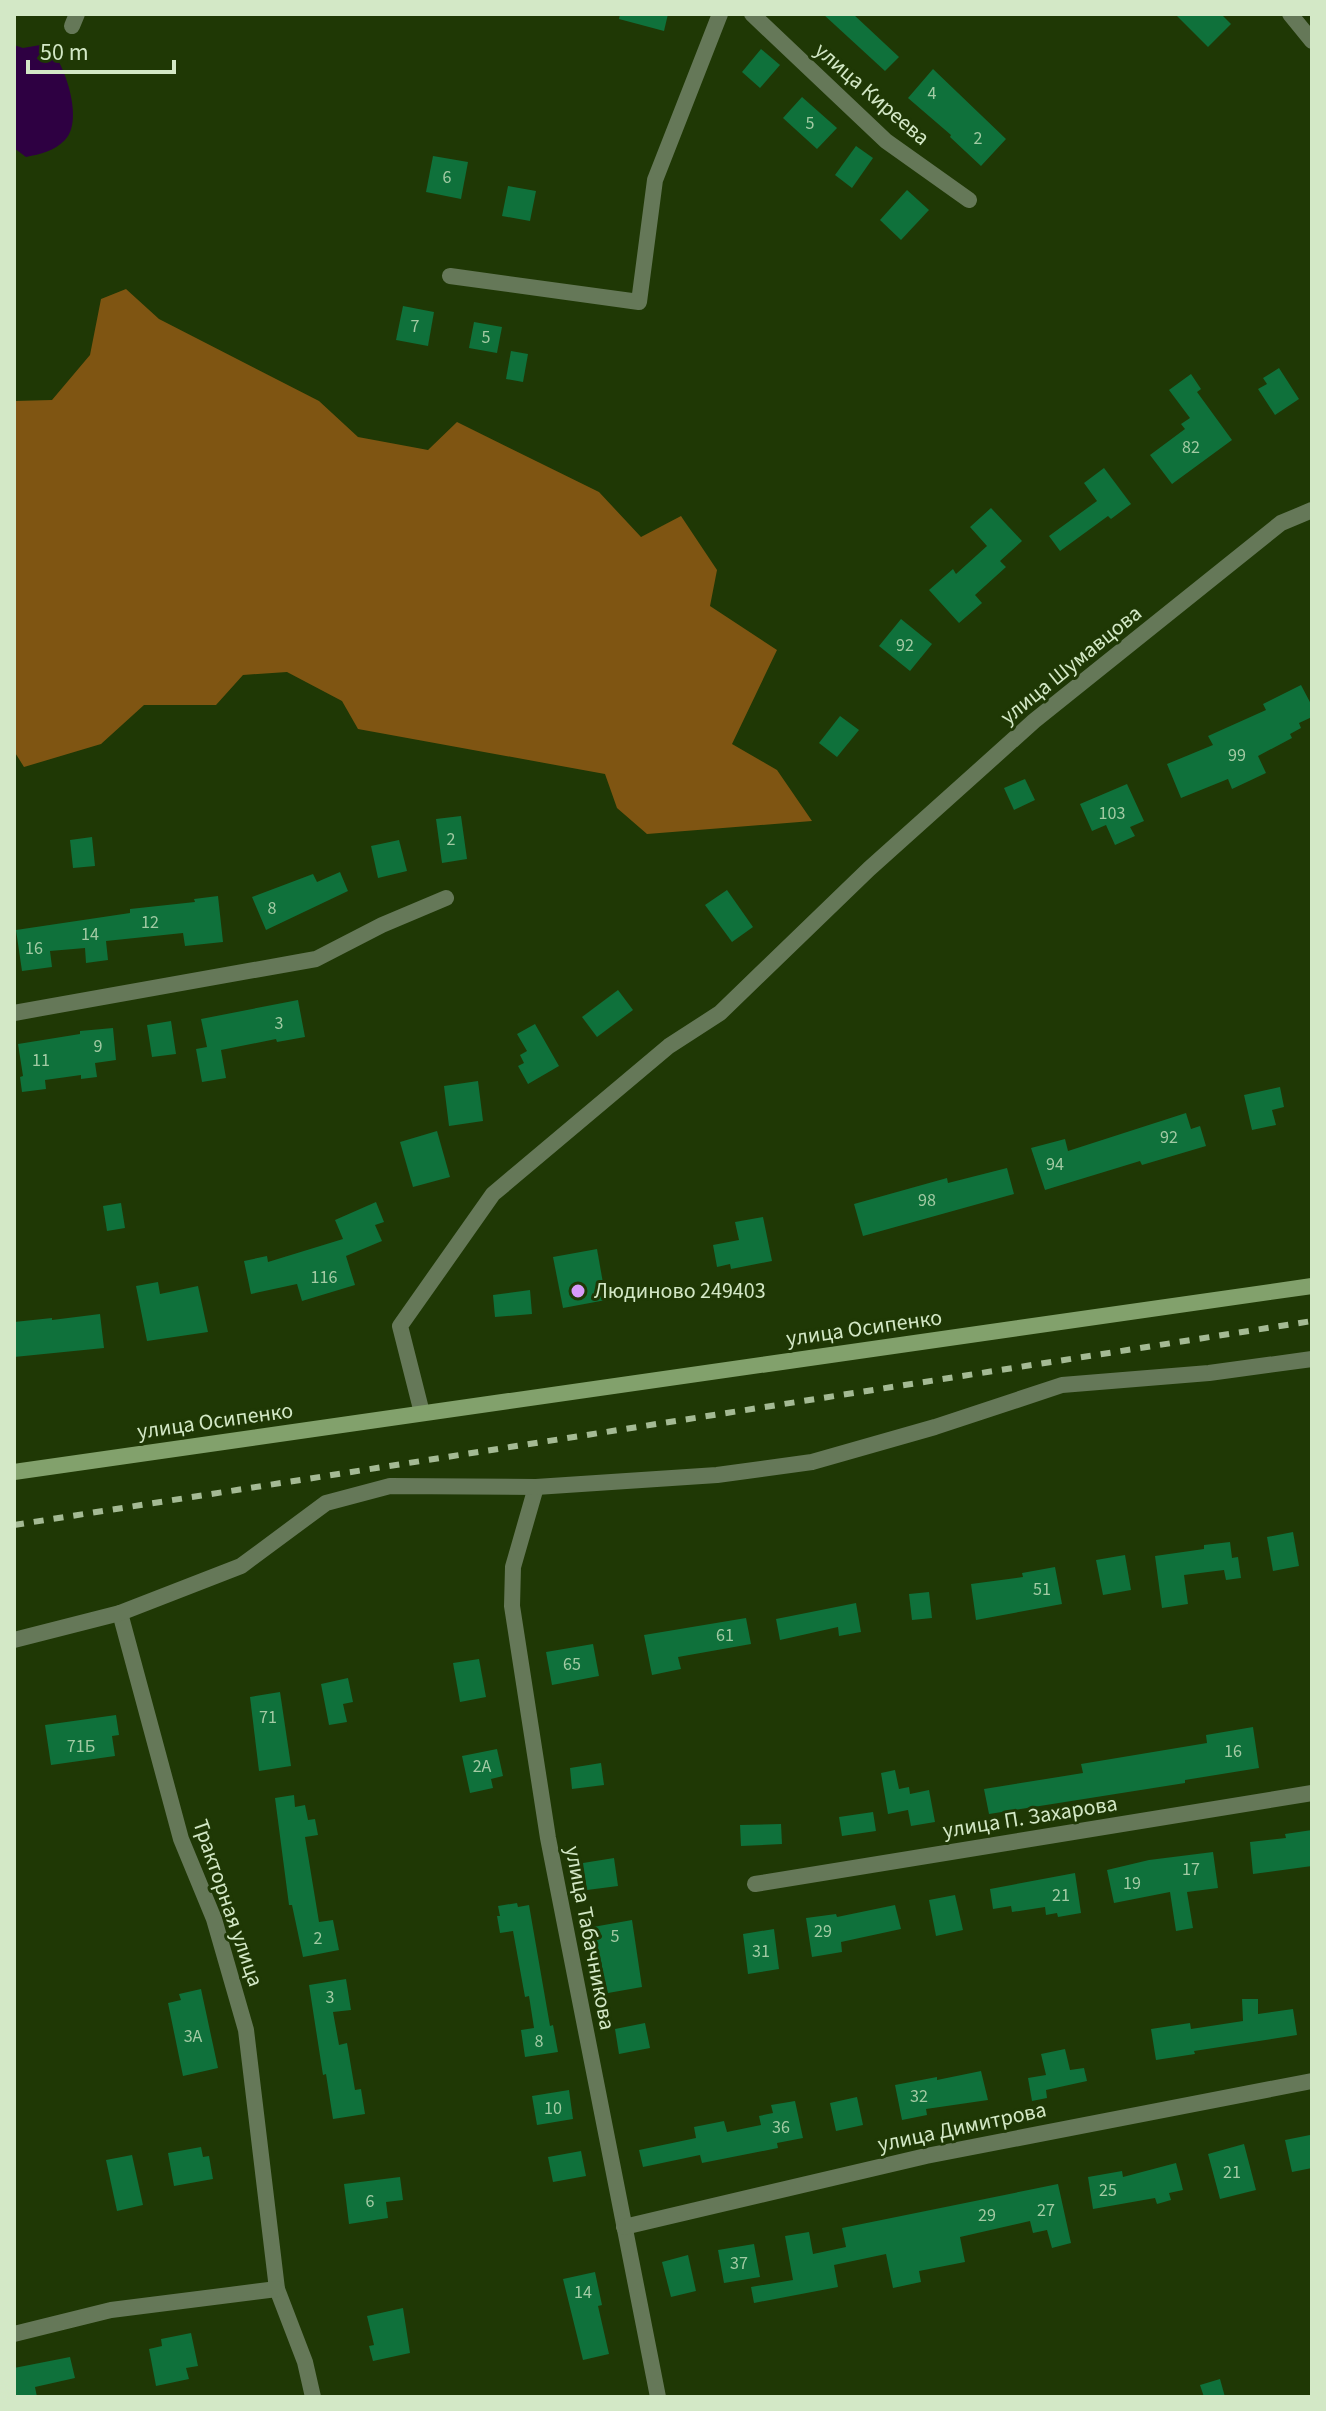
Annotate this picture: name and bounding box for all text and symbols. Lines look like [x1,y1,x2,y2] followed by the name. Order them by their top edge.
[28,24,174,74] scale bar
[40,35,89,70] text: 50 m
[807,35,937,153] street label: улица Киреева
[928,81,937,106] house number: 4
[806,111,815,136] house number: 5
[974,126,983,151] house number: 2
[443,165,452,190] house number: 6
[411,314,420,339] house number: 7
[482,325,491,350] house number: 5
[1182,435,1200,460] house number: 82
[993,598,1149,732] street label: улица Шумавцова
[896,633,914,658] house number: 92
[1228,743,1246,768] house number: 99
[1099,801,1125,826] house number: 103
[447,827,456,852] house number: 2
[268,896,277,921] house number: 8
[141,910,159,935] house number: 12
[81,922,99,947] house number: 14
[25,936,43,961] house number: 16
[275,1011,284,1036] house number: 3
[94,1034,103,1059] house number: 9
[32,1048,50,1073] house number: 11
[1160,1125,1178,1150] house number: 92
[1046,1152,1064,1177] house number: 94
[918,1188,936,1213] house number: 98
[311,1265,337,1290] house number: 116
[594,1275,766,1307] place label: Людиново 249403
[569,1282,587,1300] marker: Людиново 249403
[784,1301,944,1355] street label: улица Осипенко
[135,1394,295,1448] street label: улица Осипенко
[1033,1577,1051,1602] house number: 51
[716,1623,734,1648] house number: 61
[563,1652,581,1677] house number: 65
[259,1705,277,1730] house number: 71
[67,1734,95,1759] house number: 71Б
[1224,1739,1242,1764] house number: 16
[473,1754,492,1779] house number: 2А
[940,1787,1120,1847] street label: улица П. Захарова
[184,1815,272,1991] street label: Тракторная улица
[556,1843,624,2033] street label: улица Табачникова
[1182,1857,1200,1882] house number: 17
[1123,1871,1141,1896] house number: 19
[1052,1883,1070,1908] house number: 21
[814,1919,832,1944] house number: 29
[611,1924,620,1949] house number: 5
[314,1926,323,1951] house number: 2
[752,1939,770,1964] house number: 31
[326,1985,335,2010] house number: 3
[184,2024,203,2049] house number: 3А
[535,2029,544,2054] house number: 8
[910,2084,928,2109] house number: 32
[875,2094,1049,2160] street label: улица Димитрова
[544,2096,562,2121] house number: 10
[772,2115,790,2140] house number: 36
[1223,2160,1241,2185] house number: 21
[1099,2178,1117,2203] house number: 25
[366,2189,375,2214] house number: 6
[1037,2198,1055,2223] house number: 27
[978,2203,996,2228] house number: 29
[730,2251,748,2276] house number: 37
[574,2280,592,2305] house number: 14

